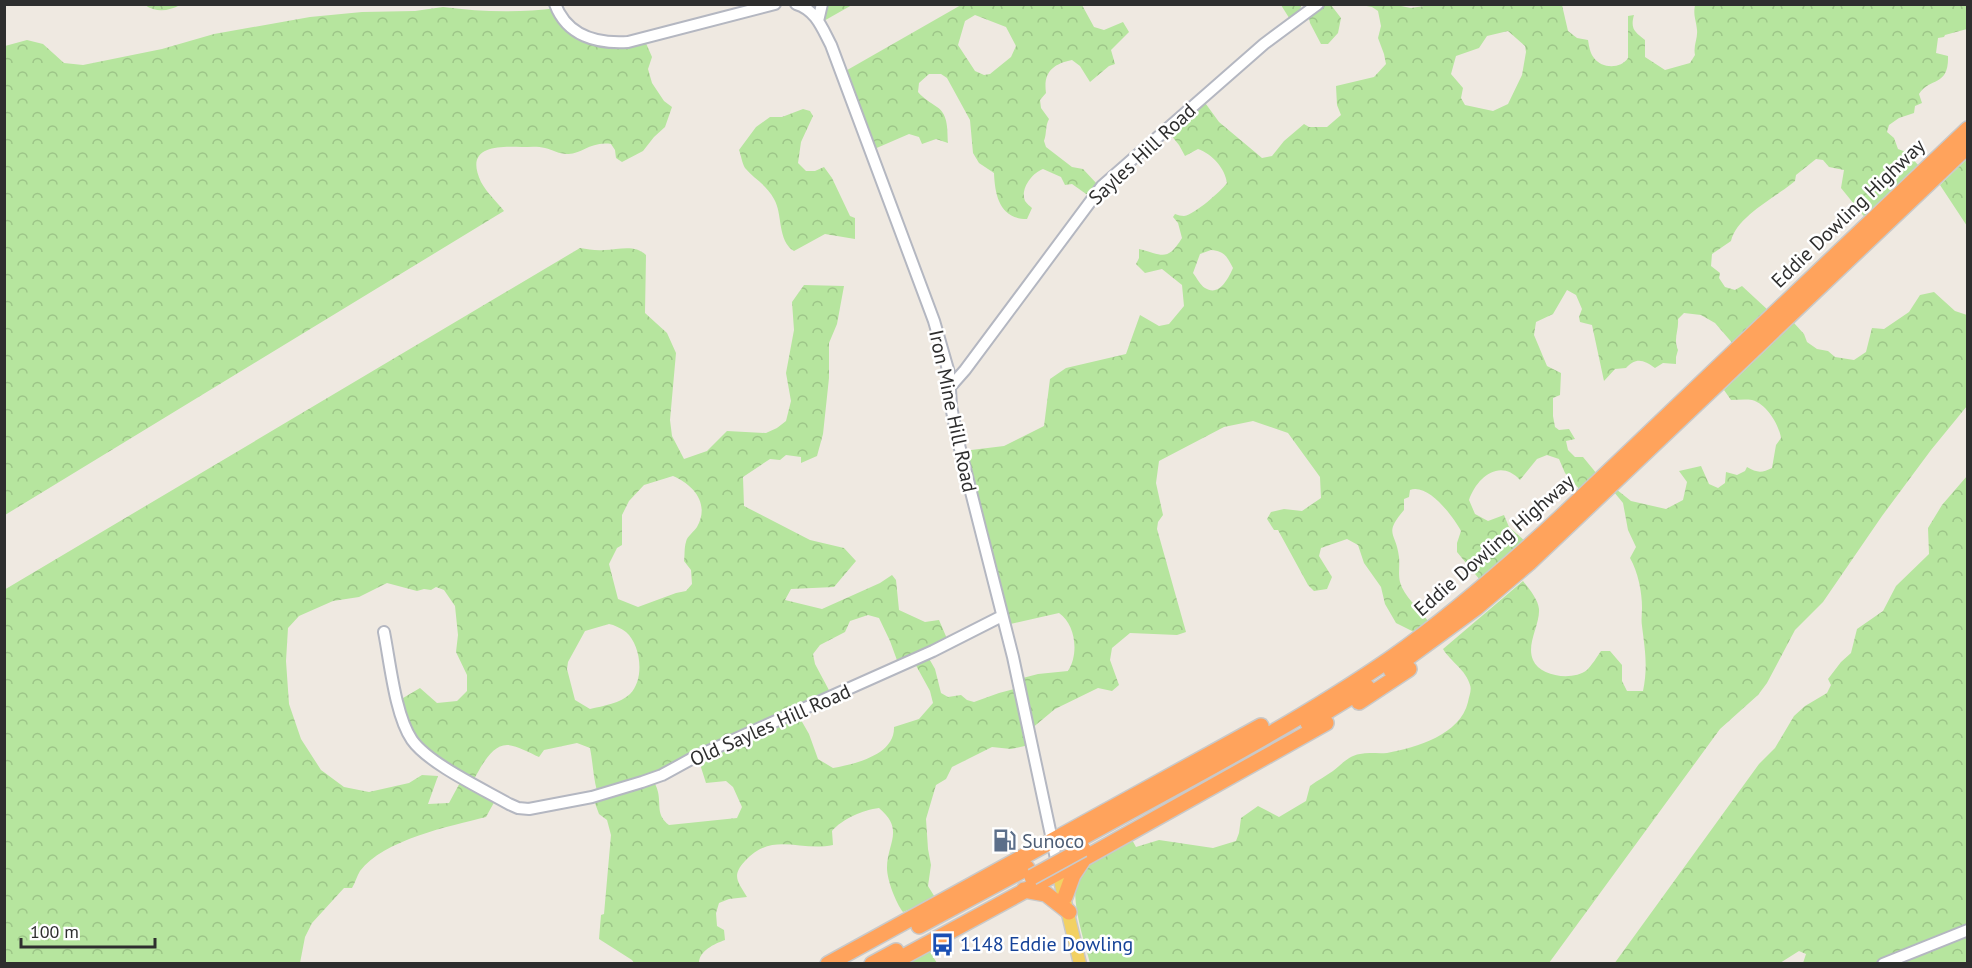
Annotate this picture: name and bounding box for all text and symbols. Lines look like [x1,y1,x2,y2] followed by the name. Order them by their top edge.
[1083,98,1201,210] street label: Sayles Hill Road
[1766,132,1931,293] street label: Eddie Dowling Highway
[923,327,983,495] street label: Iron Mine Hill Road
[1408,468,1580,622] street label: Eddie Dowling Highway
[686,678,854,772] street label: Old Sayles Hill Road
[991,828,1017,854] fuel station icon: Sunoco
[1022,828,1084,854] place label: Sunoco
[21,911,154,949] scale bar
[30,920,79,943] text: 100 m
[929,931,955,957] bus stop icon: 1148 Eddie Dowling
[960,931,1133,957] place label: 1148 Eddie Dowling

